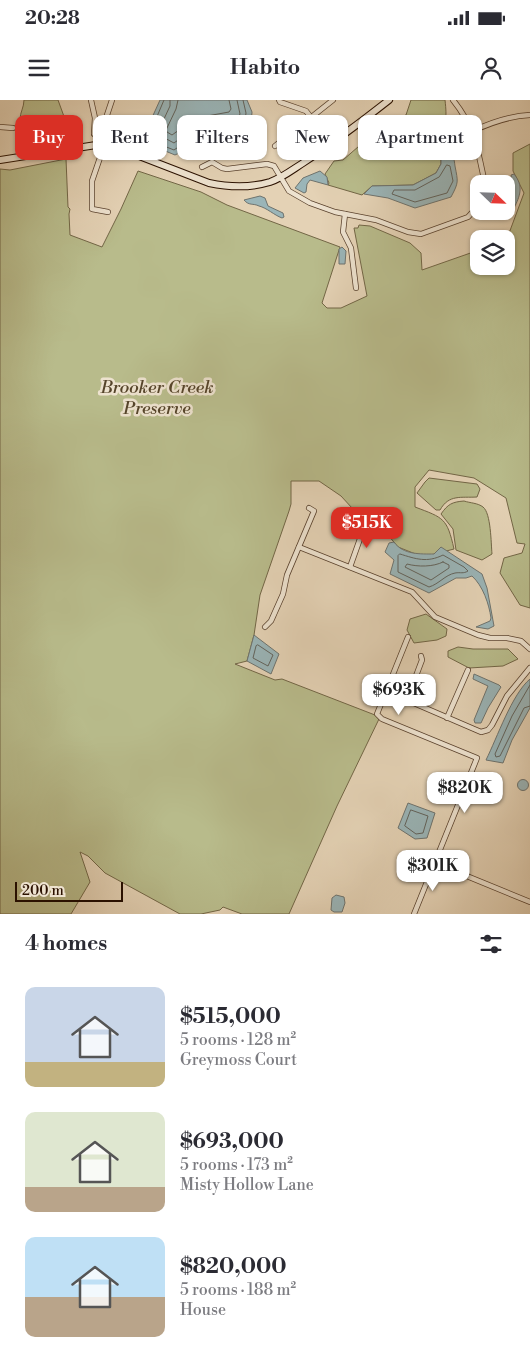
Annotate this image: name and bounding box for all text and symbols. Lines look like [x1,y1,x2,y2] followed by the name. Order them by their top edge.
[25,6,80,30] text: 20:28
[25,54,53,82] icon: menu
[230,54,300,81] text: Habito
[477,54,505,82] icon: person
[15,115,83,160] chip: Buy
[93,115,167,160] chip: Rent
[177,115,267,160] chip: Filters
[277,115,348,160] chip: New
[358,115,482,160] chip: Apartment
[470,175,515,220] north arrow
[470,175,515,275] map controls
[470,230,515,275] button: layers
[99,376,214,420] park label: Brooker Creek Preserve
[332,506,402,549] pin: $515K
[342,513,392,533] text: $515K
[364,674,434,716] pin: $693K
[373,680,425,700] text: $693K
[430,772,500,814] pin: $820K
[438,778,492,798] text: $820K
[398,850,468,892] pin: $301K
[408,856,458,876] text: $301K
[15,879,122,902] scale bar
[22,882,64,900] text: 200 m
[477,930,505,958] icon: filters
[25,931,107,957] text: 4 homes
[180,1004,281,1030] text: $515,000
[65,1007,125,1067] icon: home
[180,1030,296,1050] text: 5 rooms · 128 m²
[180,1050,297,1070] text: Greymoss Court
[180,1129,284,1155] text: $693,000
[65,1132,125,1192] icon: home
[180,1155,293,1175] text: 5 rooms · 173 m²
[180,1175,314,1195] text: Misty Hollow Lane
[180,1254,287,1280] text: $820,000
[65,1257,125,1317] icon: home
[180,1280,296,1300] text: 5 rooms · 188 m²
[180,1300,226,1320] text: House

